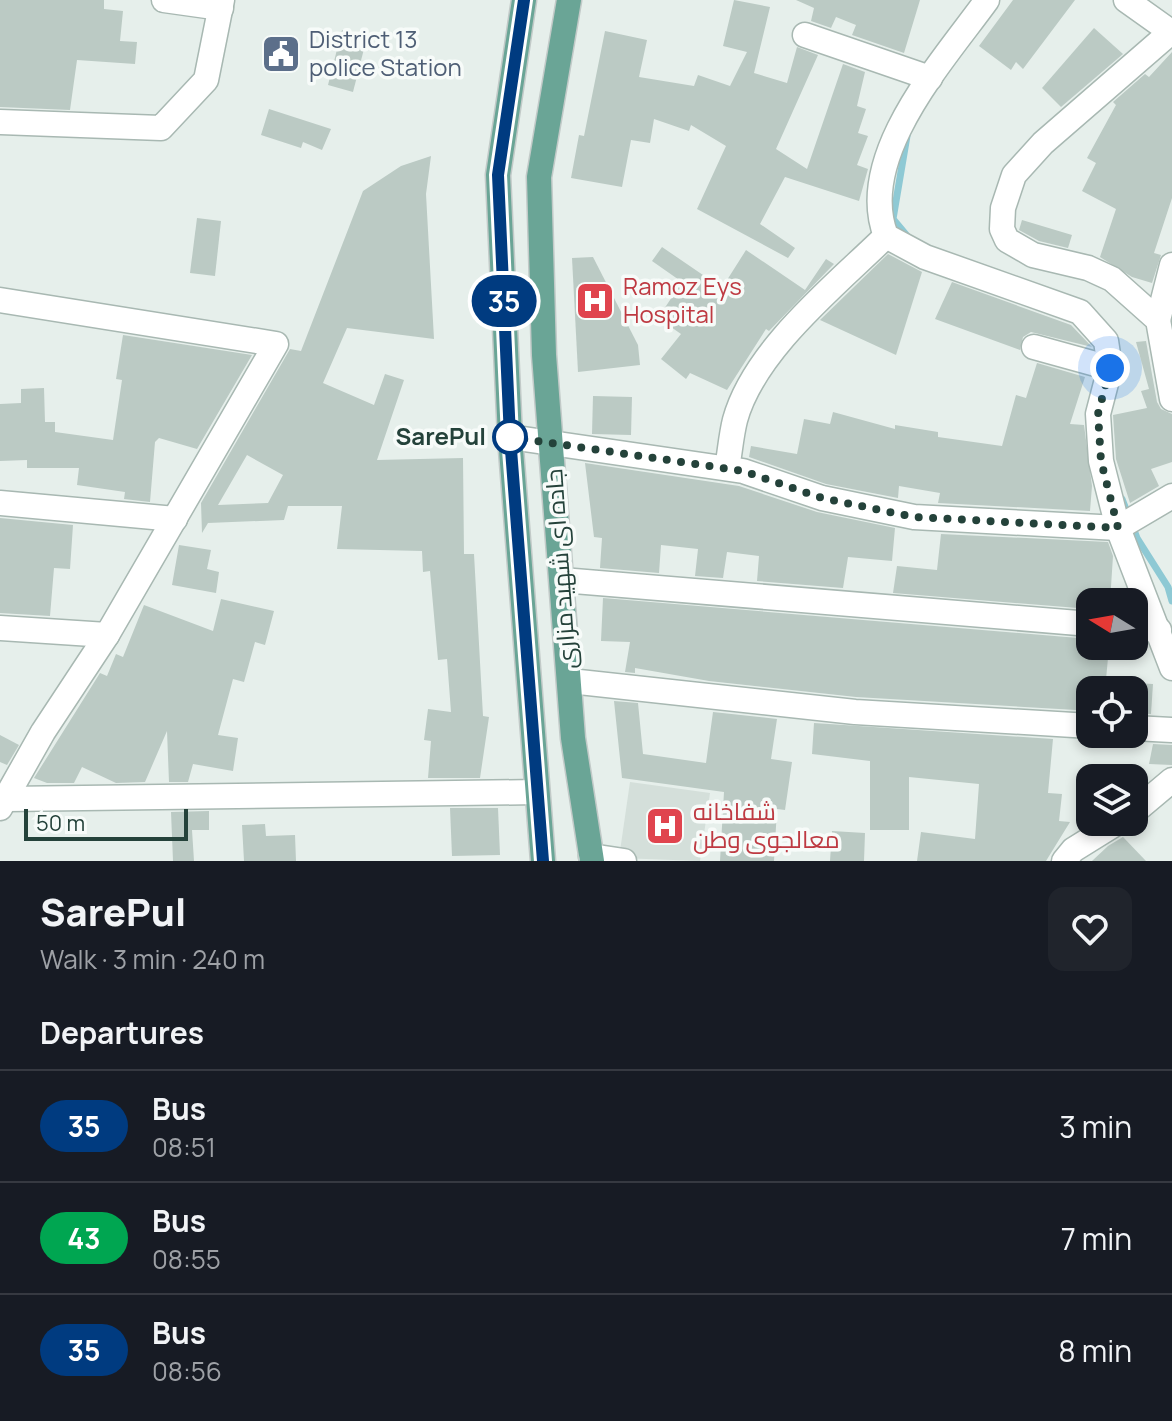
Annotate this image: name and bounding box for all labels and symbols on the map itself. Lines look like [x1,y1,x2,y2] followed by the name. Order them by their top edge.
[309,22,462,83] place label: District 13 police Station
[260,33,302,75] public building icon: District 13 police Station
[623,269,742,330] place label: Ramoz Eys Hospital
[468,275,540,327] line badge: 35
[574,280,616,322] hospital icon: Ramoz Eys Hospital
[1090,348,1130,388] your location
[396,419,486,452] place label: SarePul
[493,420,527,454] marker: SarePul
[536,468,583,670] street label: جاده ای شهید مزاری
[1076,588,1148,660] north arrow
[693,794,840,855] place label: شفاخانه معالجوی وطن
[24,805,188,841] scale bar
[644,805,686,847] hospital icon: شفاخانه معالجوی وطن

